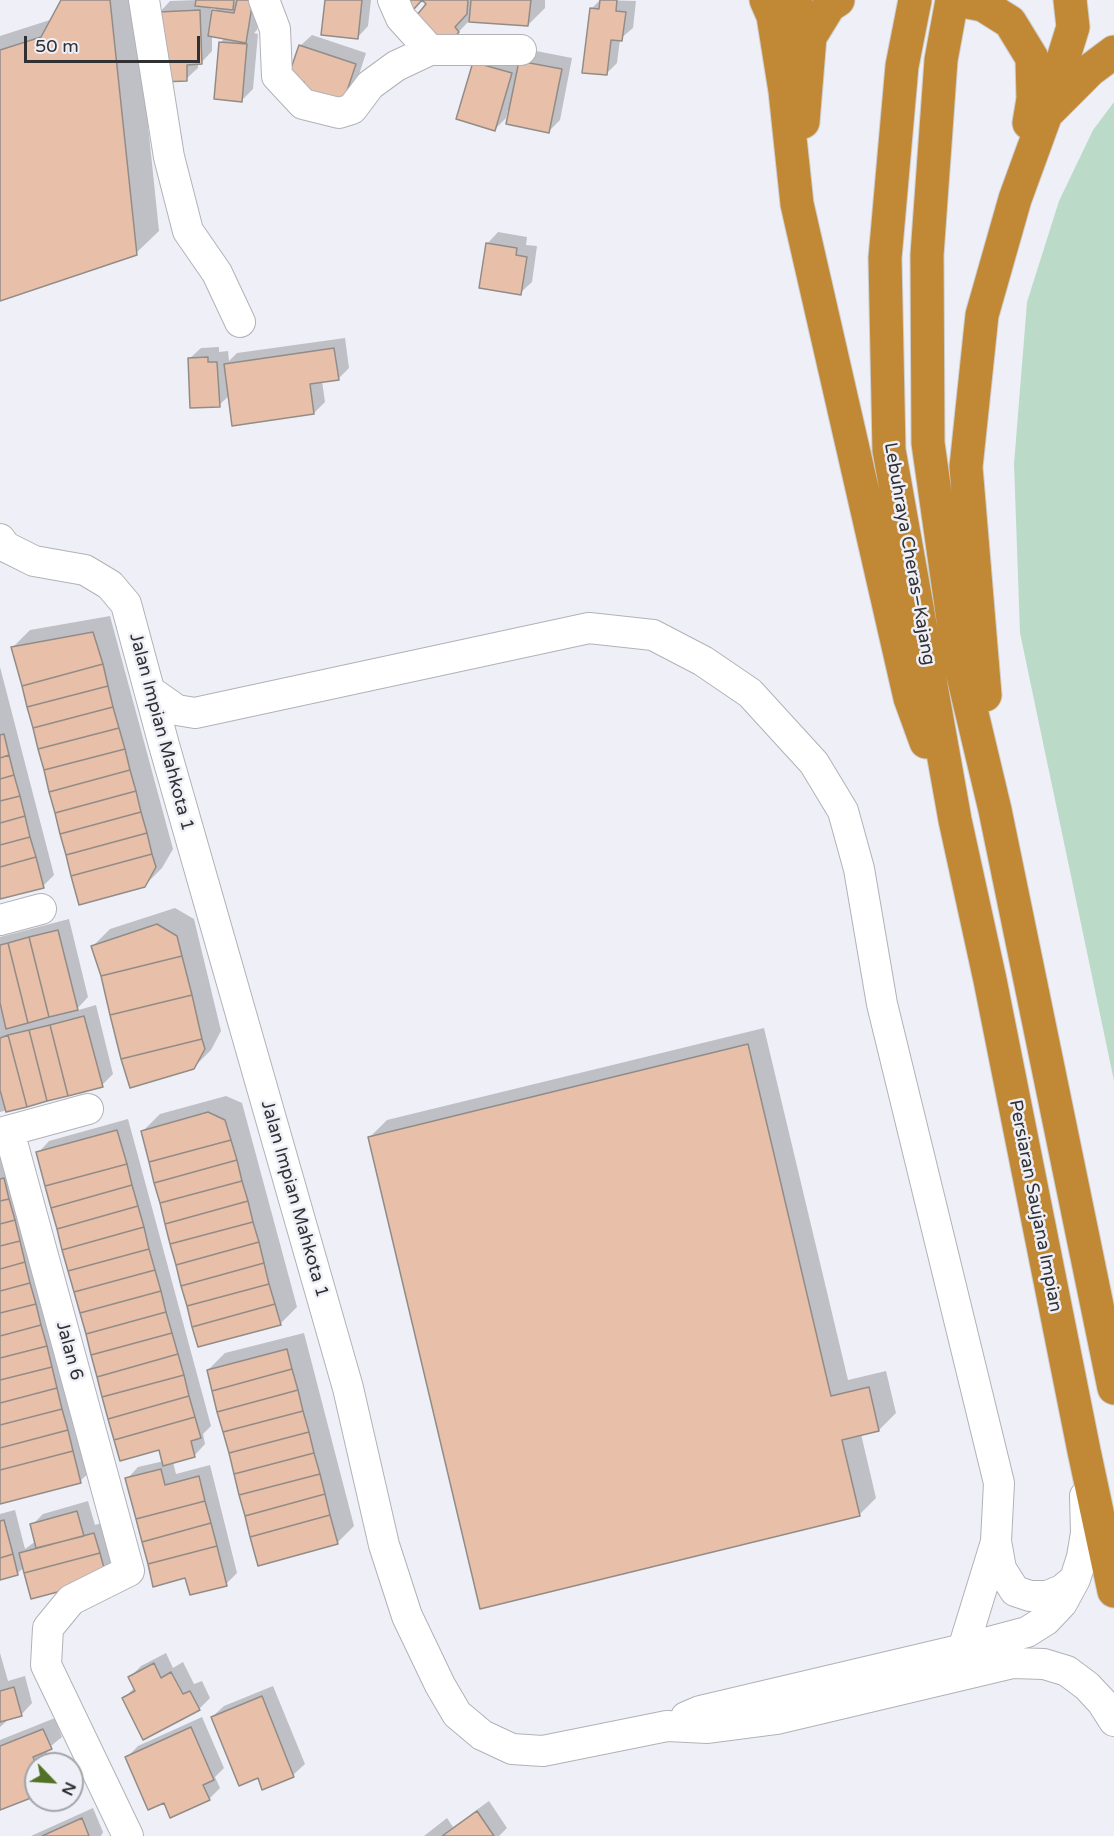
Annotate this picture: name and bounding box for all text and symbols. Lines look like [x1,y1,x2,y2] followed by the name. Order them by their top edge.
[27,24,202,62] scale bar
[35,35,79,57] text: 50 m
[879,441,939,667] street label: Lebuhraya Cheras–Kajang
[124,631,198,833] street label: Jalan Impian Mahkota 1
[256,1098,332,1300] street label: Jalan Impian Mahkota 1
[1004,1098,1066,1314] street label: Persiaran Saujana Impian
[51,1319,87,1383] street label: Jalan 6
[24,1752,84,1812] north arrow
[57,1779,80,1799] text: N

